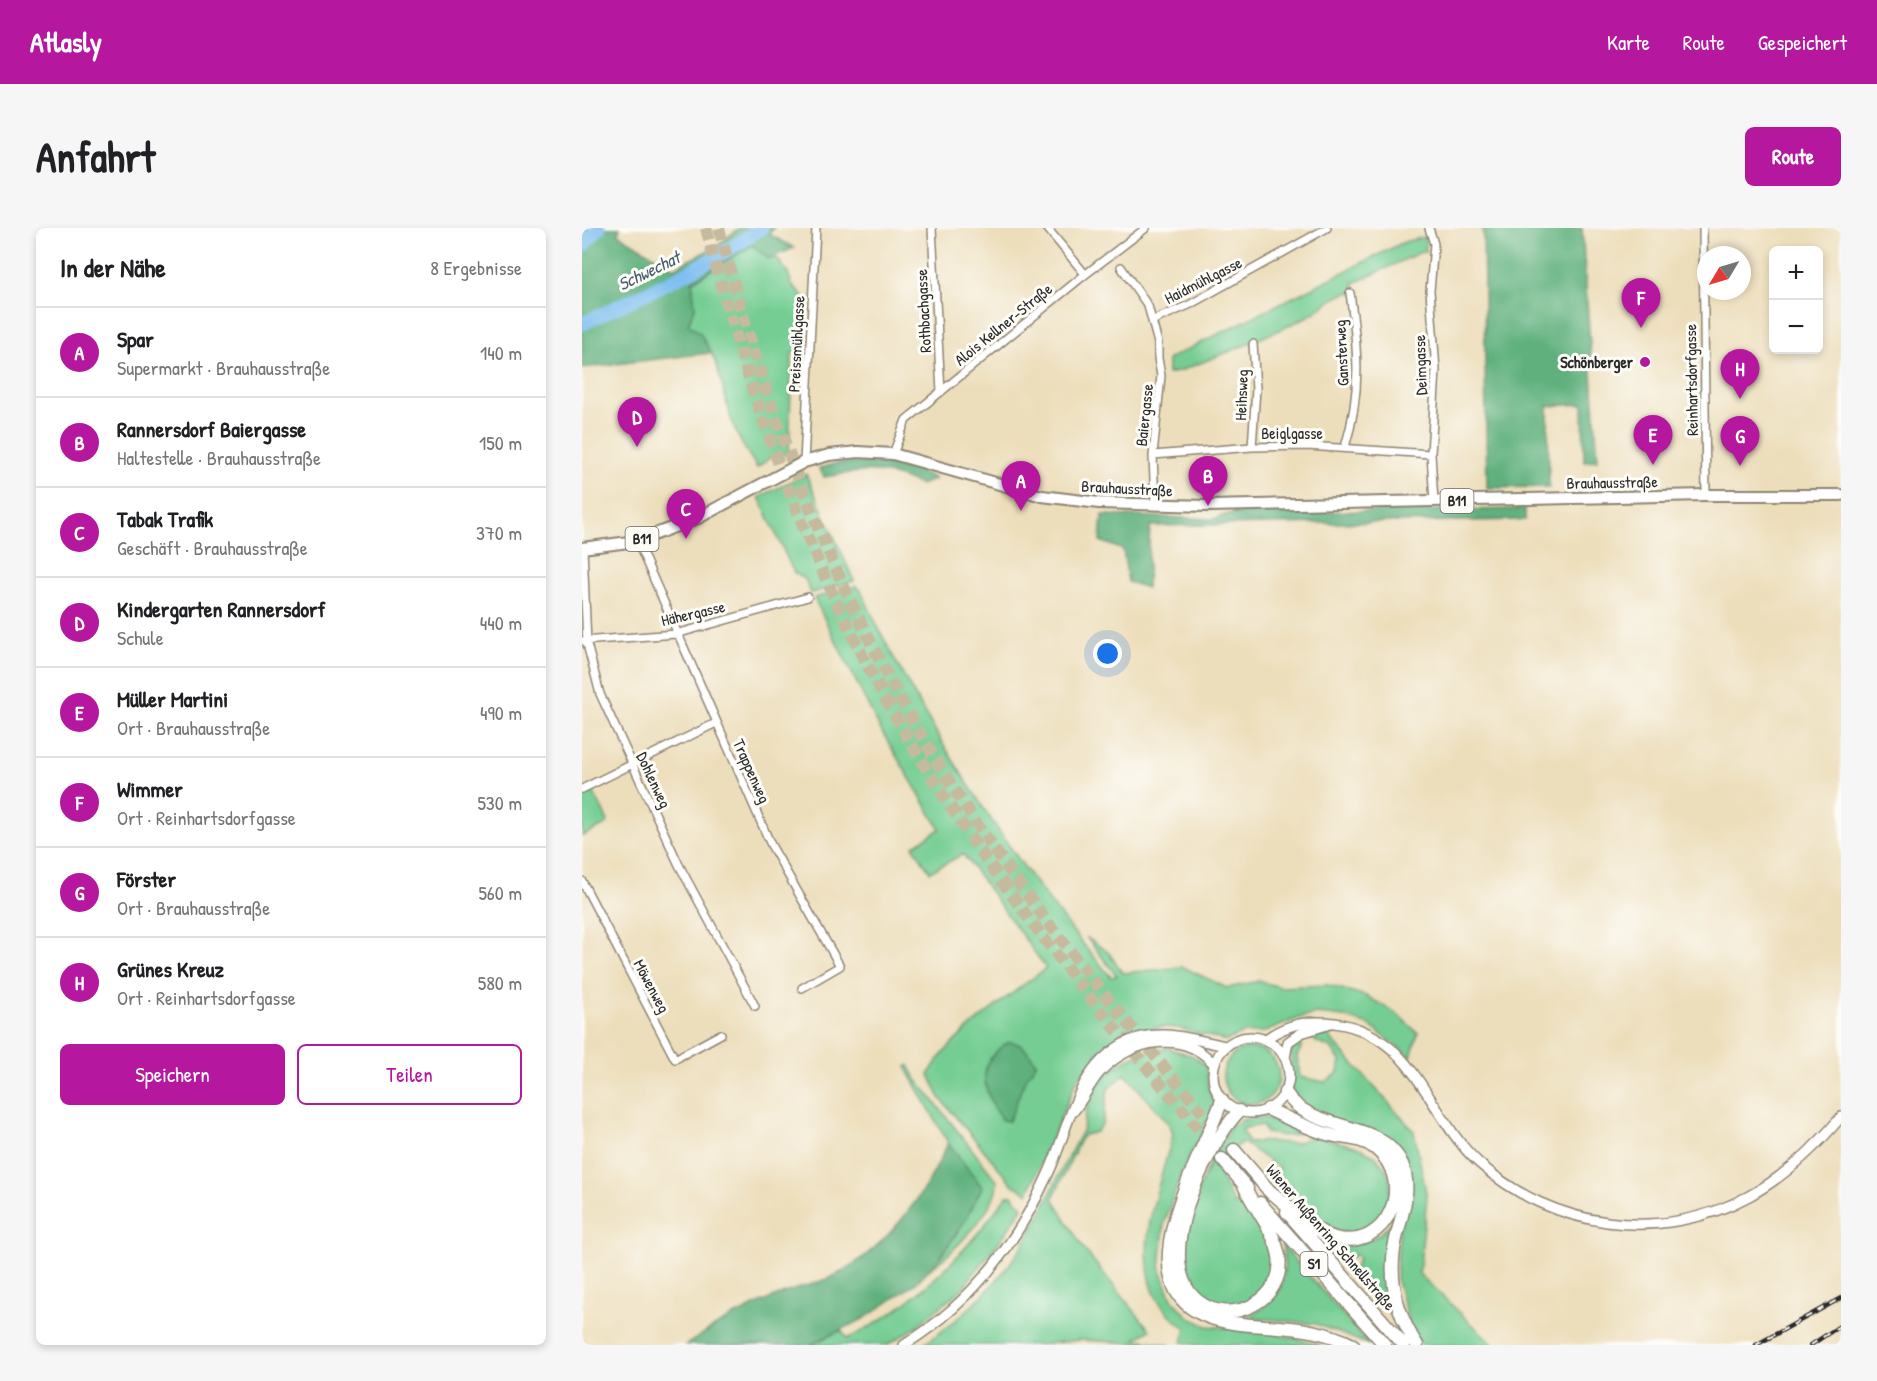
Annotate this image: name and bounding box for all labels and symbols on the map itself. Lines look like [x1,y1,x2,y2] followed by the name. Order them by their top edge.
[614,244,686,296] water label: Schwechat
[1697,246,1751,300] north arrow
[1161,251,1246,309] street label: Haidmühlgasse
[910,268,936,353] street label: Rothbachgasse
[949,277,1057,370] street label: Alois Kellner-Straße
[1622,279,1660,328] pin: F
[782,295,810,393] street label: Preissmühlgasse
[1328,319,1354,387] street label: Gansterweg
[1679,323,1703,436] street label: Reinhartsdorfgasse
[1408,334,1432,396] street label: Deimgasse
[1720,350,1760,399] pin: H
[1560,351,1634,374] place label: Schönberger
[1638,355,1652,369] marker: Schönberger
[1229,369,1253,421] street label: Heihsweg
[1130,382,1158,447] street label: Baiergasse
[618,398,656,447] pin: D
[1634,416,1672,465] pin: E
[1720,416,1760,466] pin: G
[1261,422,1323,444] street label: Beiglgasse
[1188,456,1228,506] pin: B
[1002,462,1040,511] pin: A
[1566,470,1659,494] street label: Brauhausstraße
[1081,475,1174,501] street label: Brauhausstraße
[1440,489,1474,513] road number: B11
[666,490,706,539] pin: C
[626,527,658,551] road number: B11
[659,595,728,631] street label: Hähergasse
[1093,639,1122,668] your location
[728,735,776,807] street label: Trappenweg
[631,748,677,812] street label: Dohlenweg
[629,955,675,1017] street label: Möwenweg
[1261,1159,1401,1315] street label: Wiener Außenring Schnellstraße
[1300,1252,1328,1276] road number: S1

